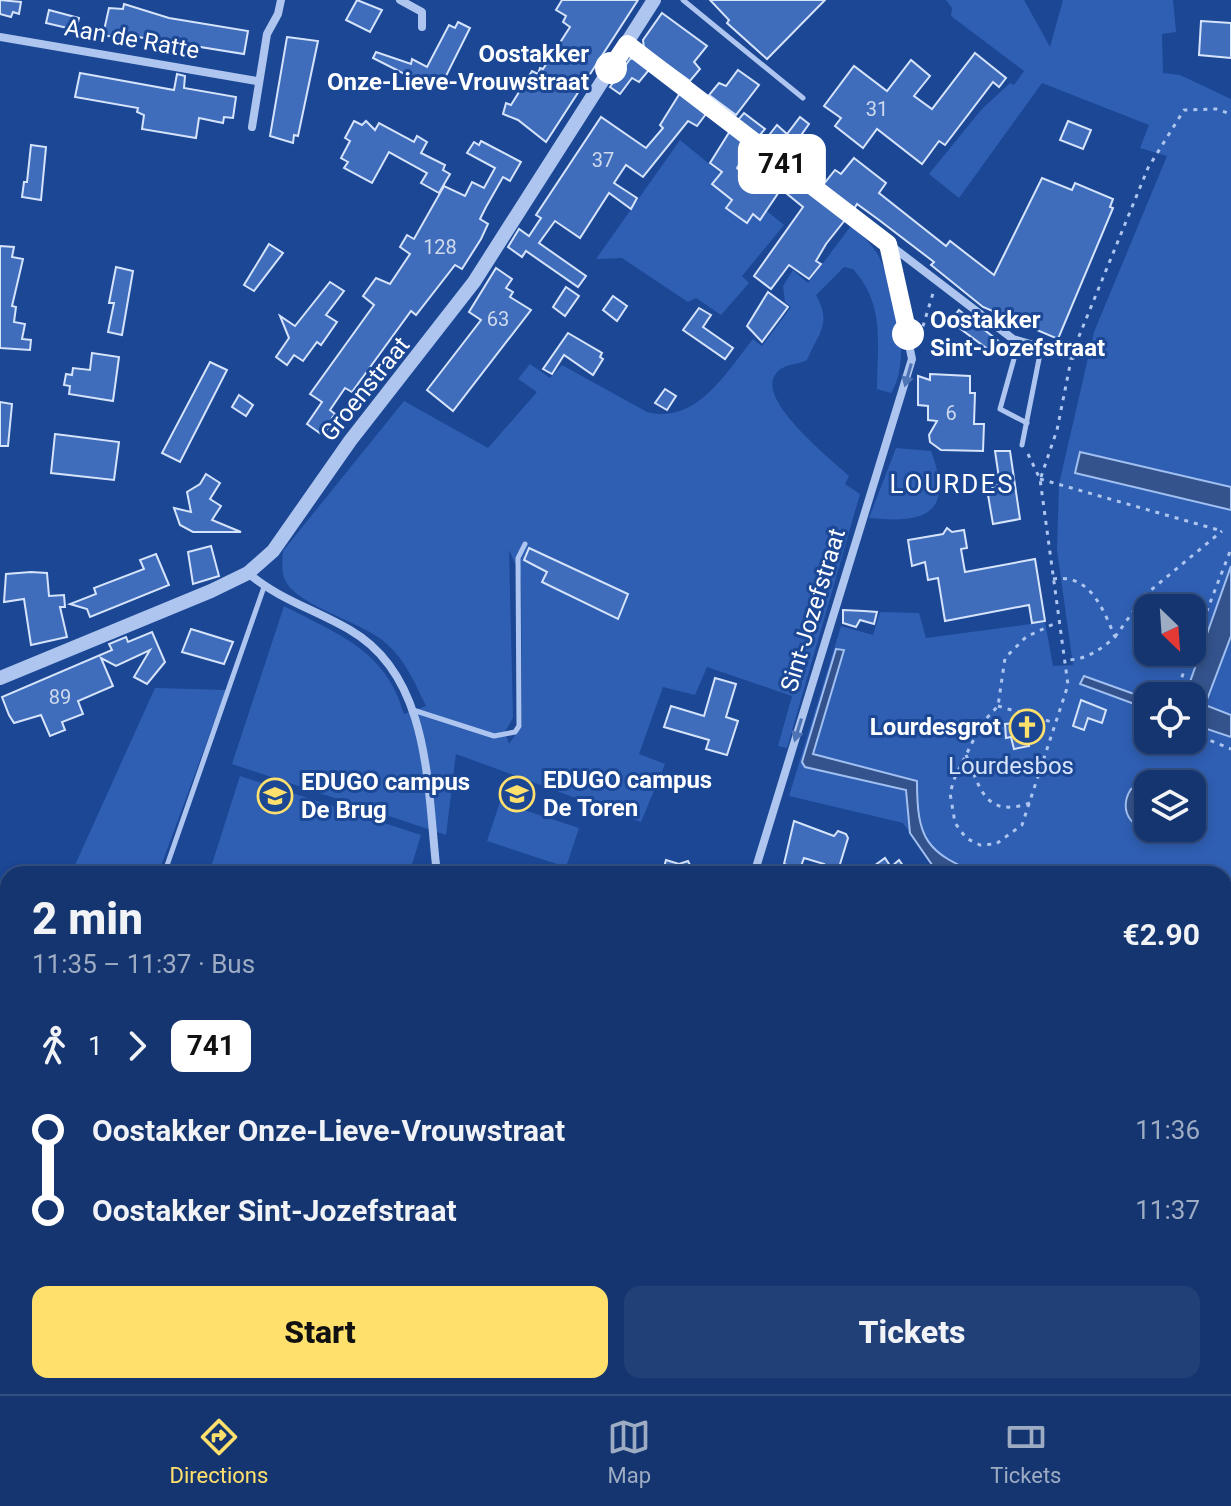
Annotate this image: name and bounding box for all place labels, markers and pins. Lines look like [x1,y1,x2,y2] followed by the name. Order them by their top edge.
[327,40,589,96] place label: Oostakker Onze-Lieve-Vrouwstraat
[596,53,626,83] marker: Oostakker Onze-Lieve-Vrouwstraat
[930,306,1105,362] place label: Oostakker Sint-Jozefstraat
[893,319,923,349] marker: Oostakker Sint-Jozefstraat
[1008,708,1046,746] church icon: Lourdesgrot
[870,713,1001,741] place label: Lourdesgrot
[543,766,712,822] place label: EDUGO campus De Toren
[301,768,470,824] place label: EDUGO campus De Brug
[498,775,536,813] school or university icon: EDUGO campus De Toren
[256,777,294,815] school or university icon: EDUGO campus De Brug

